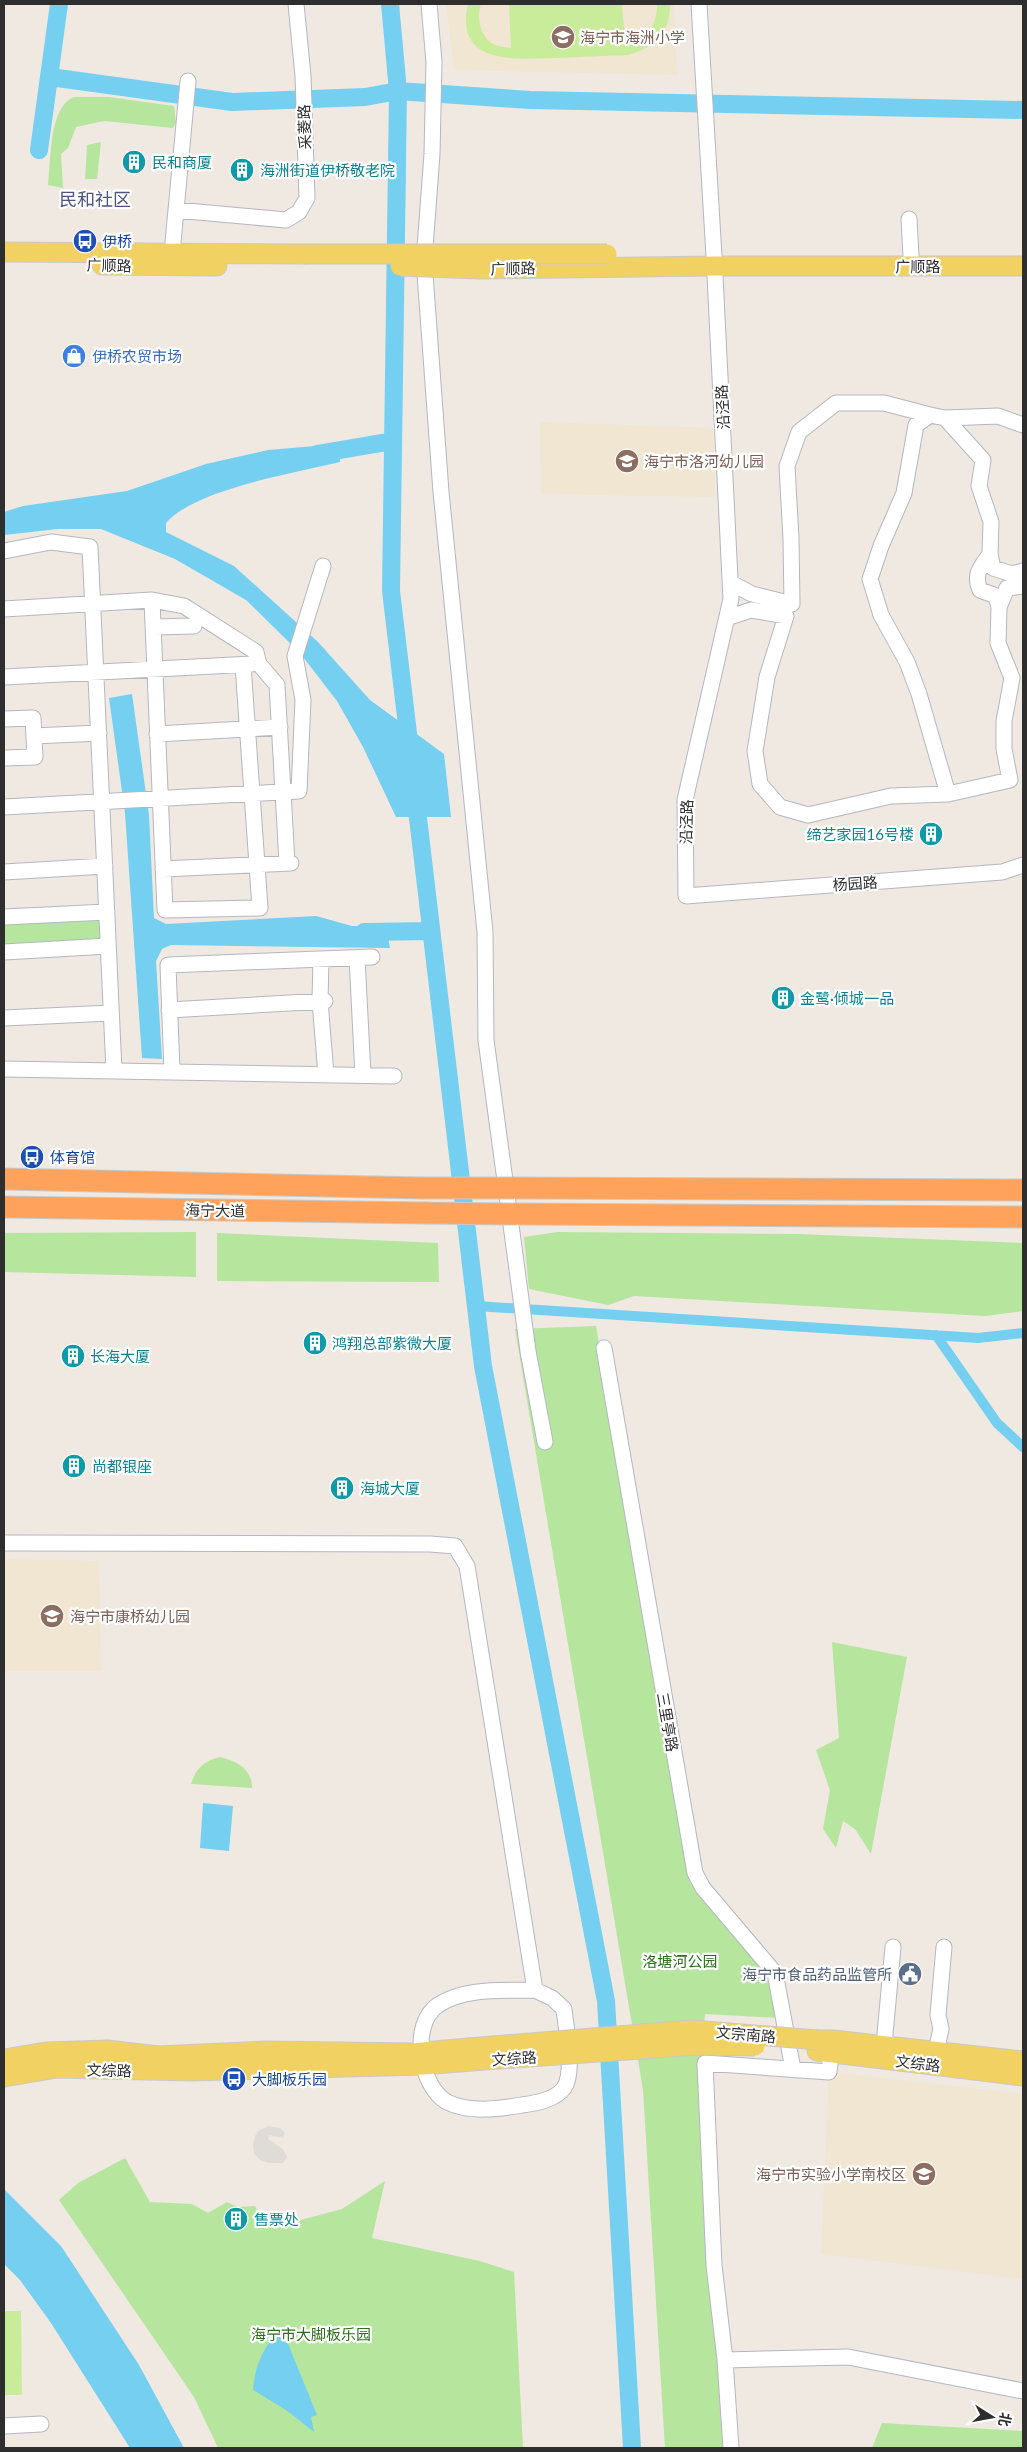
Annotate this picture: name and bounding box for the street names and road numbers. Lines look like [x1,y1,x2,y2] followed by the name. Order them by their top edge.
[294,104,314,150] street label: 采菱路
[86,256,132,274] street label: 广顺路
[895,257,941,275] street label: 广顺路
[490,259,536,277] street label: 广顺路
[712,384,732,430] street label: 沿泾路
[677,799,695,845] street label: 沿泾路
[832,872,878,894] street label: 杨园路
[185,1200,245,1220] street label: 海宁大道
[654,1691,682,1753] street label: 三里亭路
[715,2022,777,2046] street label: 文宗南路
[491,2047,537,2069] street label: 文综路
[895,2051,941,2075] street label: 文综路
[86,2061,132,2079] street label: 文综路

